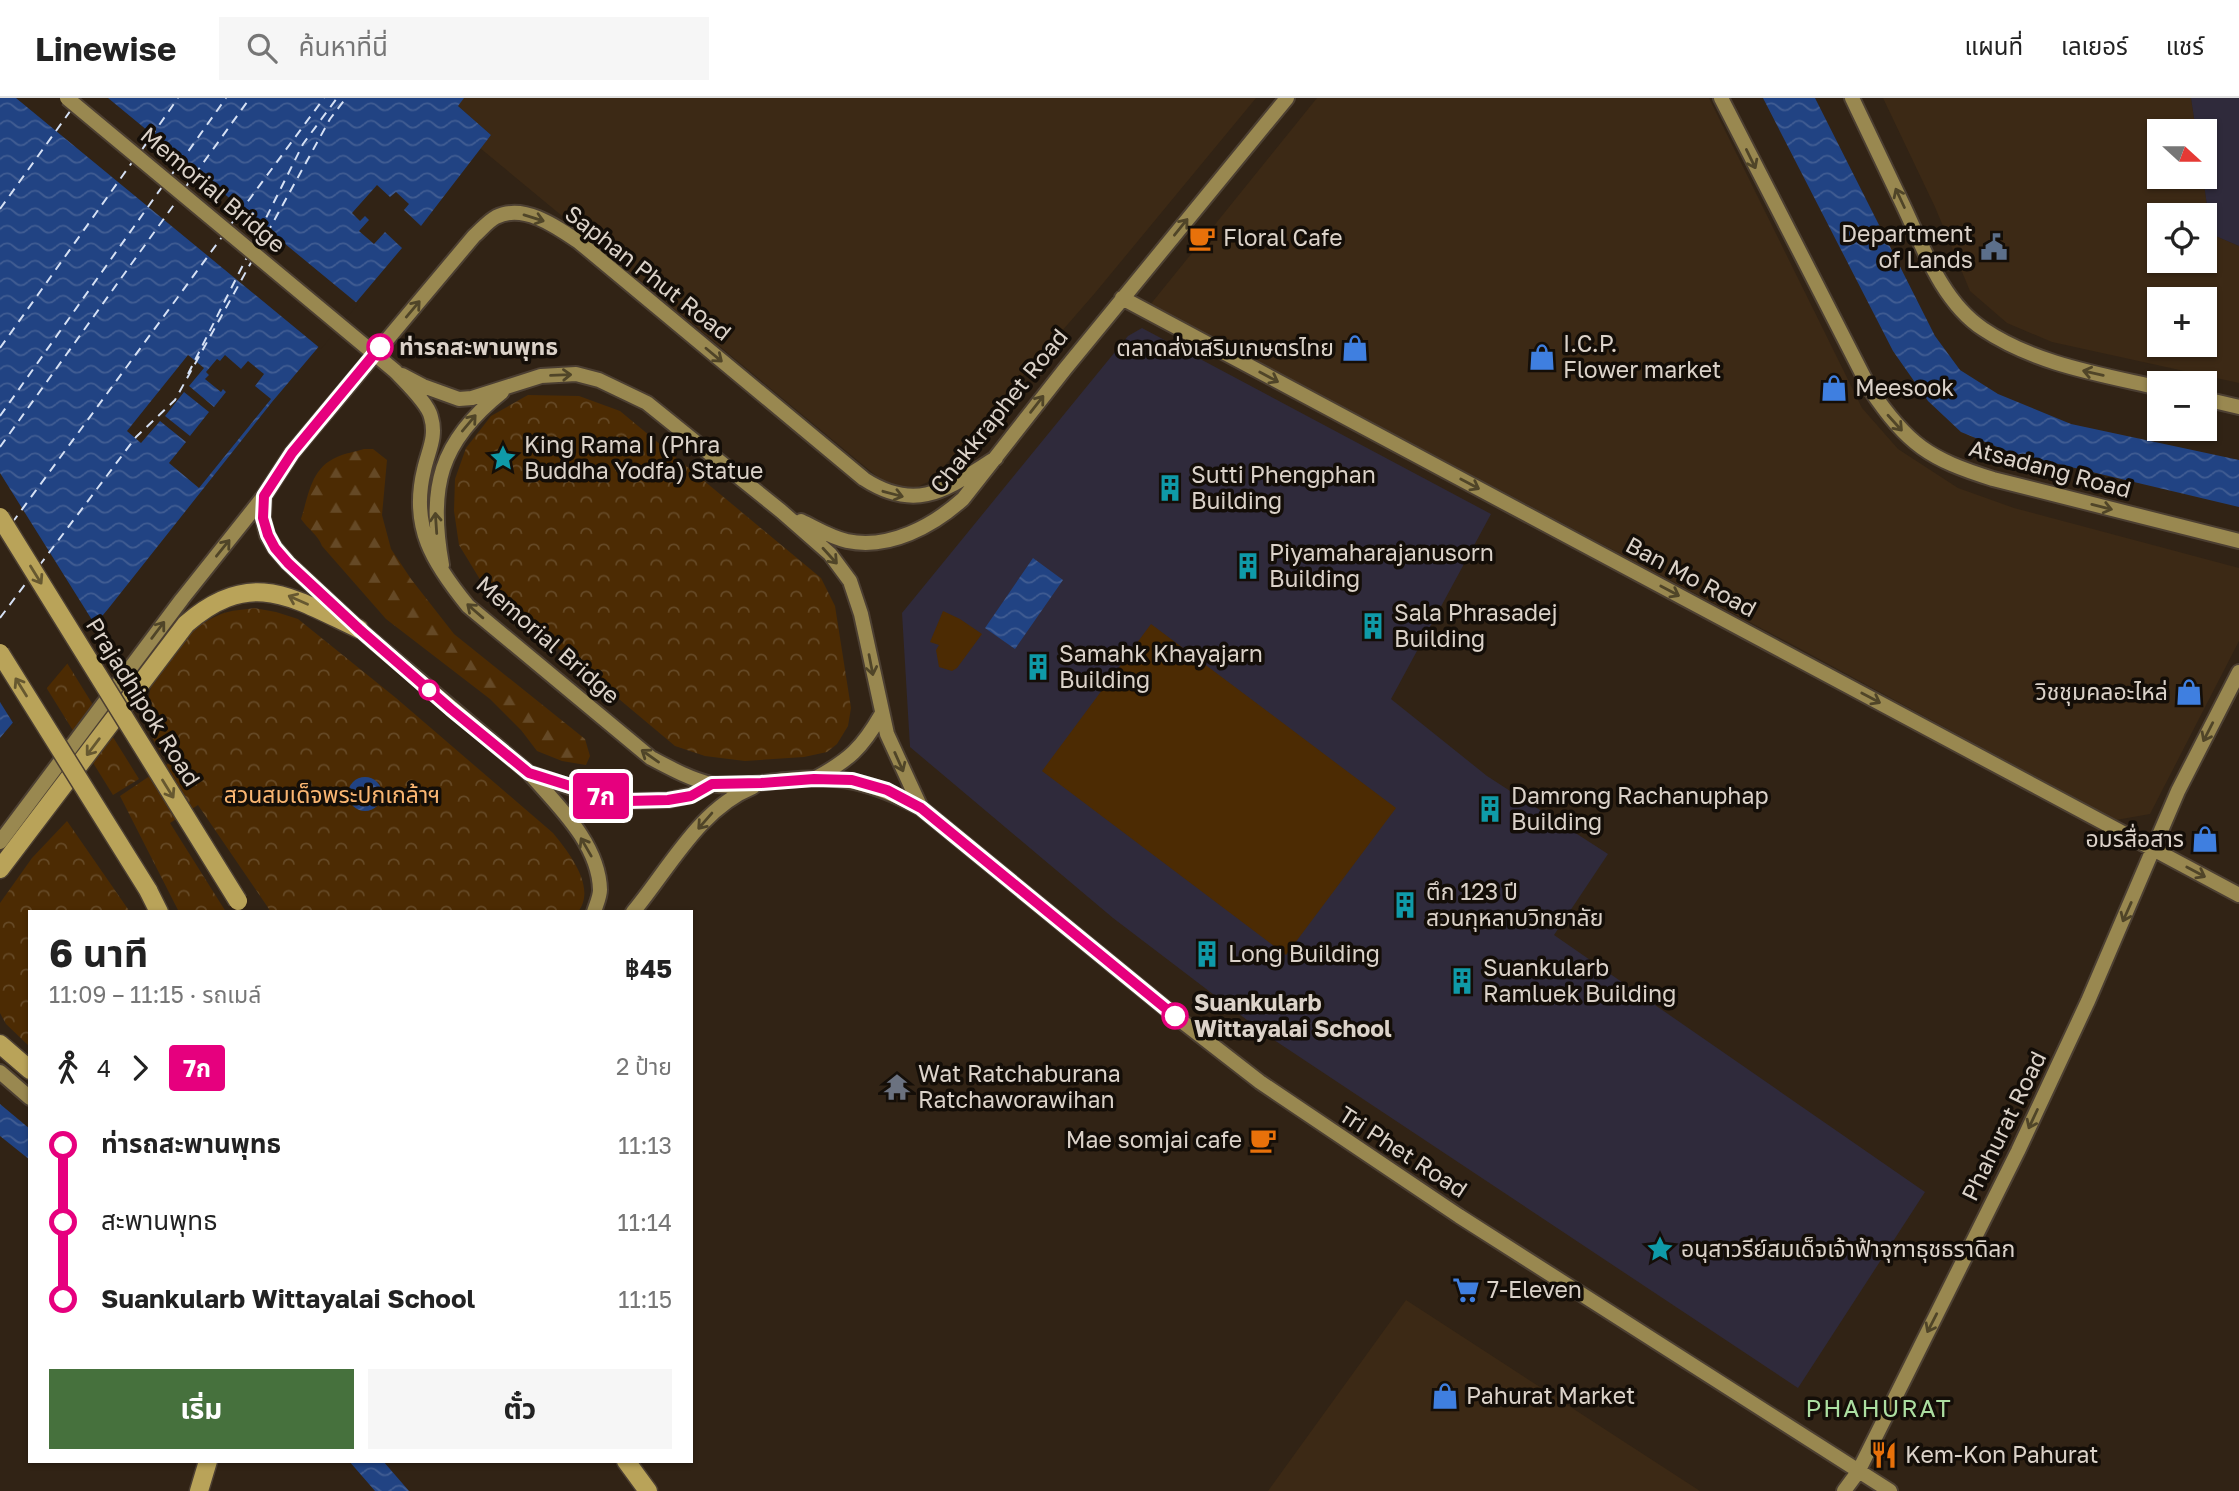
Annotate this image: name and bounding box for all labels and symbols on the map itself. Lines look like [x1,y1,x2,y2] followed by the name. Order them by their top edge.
[2147,119,2217,189] north arrow
[135,120,292,258] street label: Memorial Bridge
[1745,148,1759,169] one-way arrow
[1892,188,1906,209] one-way arrow
[560,199,737,346] street label: Saphan Phut Road
[523,213,545,226] one-way arrow
[1173,219,1188,237] one-way arrow
[1841,219,1973,273] place label: Department of Lands
[1187,223,1217,253] cafe icon: Floral Cafe
[1223,223,1343,251] place label: Floral Cafe
[1979,232,2009,262] public building icon: Department of Lands
[405,300,421,318] one-way arrow
[923,323,1073,498] street label: Chakkraphet Road
[1563,329,1721,383] place label: I.C.P. Flower market
[399,332,558,361] place label: ท่ารถสะพานพุทธ
[1116,333,1334,361] place label: ตลาดส่งเสริมเกษตรไทย
[1340,333,1370,363] shop icon: ตลาดส่งเสริมเกษตรไทย
[367,334,393,360] marker: ท่ารถสะพานพุทธ
[1527,342,1557,372] shop icon: I.C.P. Flower market
[705,347,723,363] one-way arrow
[2082,366,2105,379] one-way arrow
[550,368,573,381] one-way arrow
[1258,371,1279,384] one-way arrow
[1819,373,1849,403] shop icon: Meesook
[1855,373,1954,401] place label: Meesook
[1030,395,1045,414] one-way arrow
[461,414,477,432] one-way arrow
[1887,414,1903,432] one-way arrow
[524,430,763,484] place label: King Rama I (Phra Buddha Yodfa) Statue
[1966,433,2134,503] street label: Atsadang Road
[488,443,518,473] place icon: King Rama I (Phra Buddha Yodfa) Statue
[1191,460,1376,514] place label: Sutti Phengphan Building
[1155,473,1185,503] building icon: Sutti Phengphan Building
[1459,478,1480,491] one-way arrow
[882,488,904,501] one-way arrow
[2090,501,2113,514] one-way arrow
[430,512,443,535] one-way arrow
[1621,530,1762,622] street label: Ban Mo Road
[1269,538,1494,592] place label: Piyamaharajanusorn Building
[215,539,231,557] one-way arrow
[822,547,838,565] one-way arrow
[1233,551,1263,581] building icon: Piyamaharajanusorn Building
[28,565,43,584] one-way arrow
[471,569,626,709] street label: Memorial Bridge
[1660,584,1680,598] one-way arrow
[288,593,309,606] one-way arrow
[1394,598,1558,652] place label: Sala Phrasadej Building
[466,603,484,619] one-way arrow
[1358,611,1388,641] building icon: Sala Phrasadej Building
[81,612,207,791] street label: Prajadhipok Road
[150,621,165,640] one-way arrow
[1059,639,1263,693] place label: Samahk Khayajarn Building
[1023,652,1053,682] building icon: Samahk Khayajarn Building
[865,653,878,675] one-way arrow
[13,677,27,697] one-way arrow
[2035,677,2168,706] place label: วิชชุมคลอะไหล่
[2174,677,2204,707] shop icon: วิชชุมคลอะไหล่
[419,680,439,700] unlabelled marker
[1860,692,1881,705] one-way arrow
[2201,722,2215,742] one-way arrow
[85,737,100,756] one-way arrow
[641,748,660,763] one-way arrow
[893,751,906,773] one-way arrow
[570,773,632,819] line badge: 7ก
[162,779,176,799] one-way arrow
[224,780,440,808] park label: สวนสมเด็จพระปกเกล้าฯ
[1511,781,1769,835] place label: Damrong Rachanuphap Building
[1475,794,1505,824] building icon: Damrong Rachanuphap Building
[697,812,713,830] one-way arrow
[2085,823,2184,852] place label: อมรสื่อสาร
[2190,824,2220,854] shop icon: อมรสื่อสาร
[579,837,593,857] one-way arrow
[2185,866,2206,879] one-way arrow
[1426,877,1603,932] place label: ตึก 123 ปี สวนกุหลาบวิทยาลัย
[1390,890,1420,920] building icon: ตึก 123 ปี สวนกุหลาบวิทยาลัย
[2120,901,2133,923] one-way arrow
[1192,939,1222,969] building icon: Long Building
[1228,939,1380,967] place label: Long Building
[1483,953,1676,1007] place label: Suankularb Ramluek Building
[1447,966,1477,996] building icon: Suankularb Ramluek Building
[1194,988,1392,1042] place label: Suankularb Wittayalai School
[1162,1003,1188,1029] marker: Suankularb Wittayalai School
[1955,1046,2051,1205] street label: Phahurat Road
[918,1059,1121,1113] place label: Wat Ratchaburana Ratchaworawihan
[882,1072,912,1102] temple icon: Wat Ratchaburana Ratchaworawihan
[1334,1099,1473,1203] street label: Tri Phet Road
[2026,1108,2039,1129] one-way arrow
[1066,1125,1242,1153] place label: Mae somjai cafe
[1248,1125,1278,1155] cafe icon: Mae somjai cafe
[1645,1234,1675,1264] place icon: อนุสาวรีย์สมเด็จเจ้าฟ้าจุฑาธุชธราดิลก
[1681,1234,2015,1263] place label: อนุสาวรีย์สมเด็จเจ้าฟ้าจุฑาธุชธราดิลก
[1451,1275,1481,1305] supermarket icon: 7-Eleven
[1487,1275,1582,1303] place label: 7-Eleven
[1925,1313,1939,1333] one-way arrow
[1430,1381,1460,1411] shop icon: Pahurat Market
[1466,1381,1635,1409] place label: Pahurat Market
[1805,1393,1953,1422] district label: PHAHURAT
[1869,1440,1899,1470] restaurant icon: Kem-Kon Pahurat
[1905,1440,2099,1468] place label: Kem-Kon Pahurat

